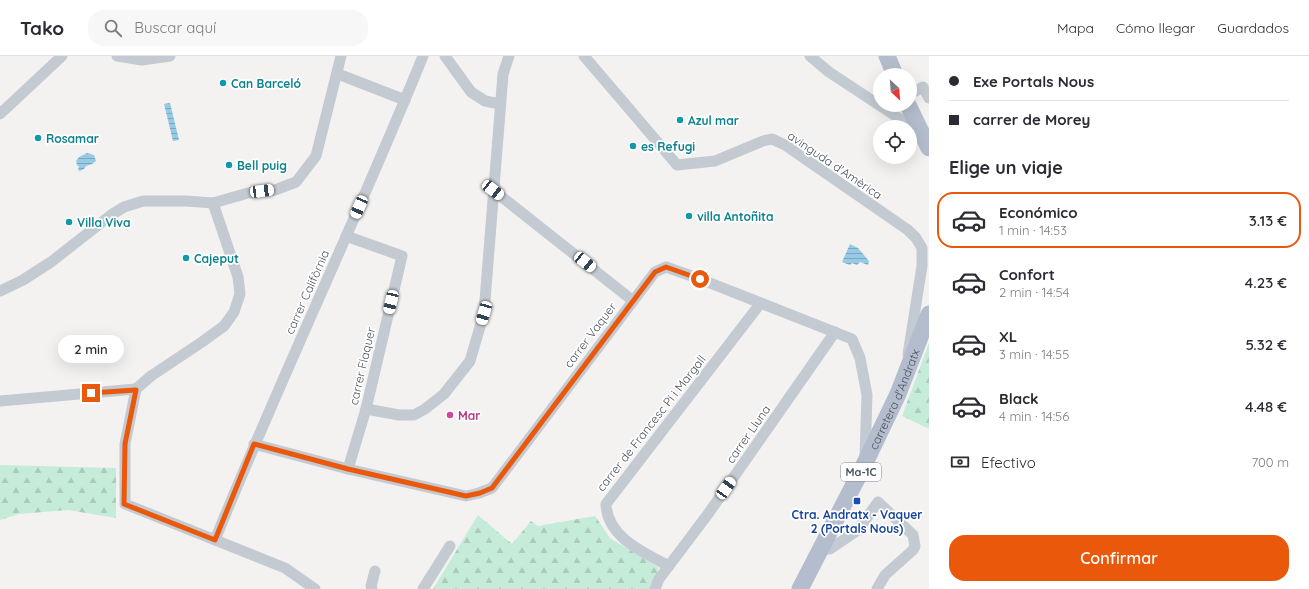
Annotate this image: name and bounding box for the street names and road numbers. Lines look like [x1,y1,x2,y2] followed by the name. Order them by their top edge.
[785,128,885,202] street label: avinguda d'Amèrica
[282,248,332,336] street label: carrer Califòrnia
[561,299,620,371] street label: carrer Vaquer
[346,325,378,406] street label: carrer Flaquer
[865,346,922,452] street label: carretera d'Andratx
[593,352,709,494] street label: carrer de Francesc Pi i Margall
[723,402,773,466] street label: carrer Lluna
[841,463,881,481] road number: Ma-1C

